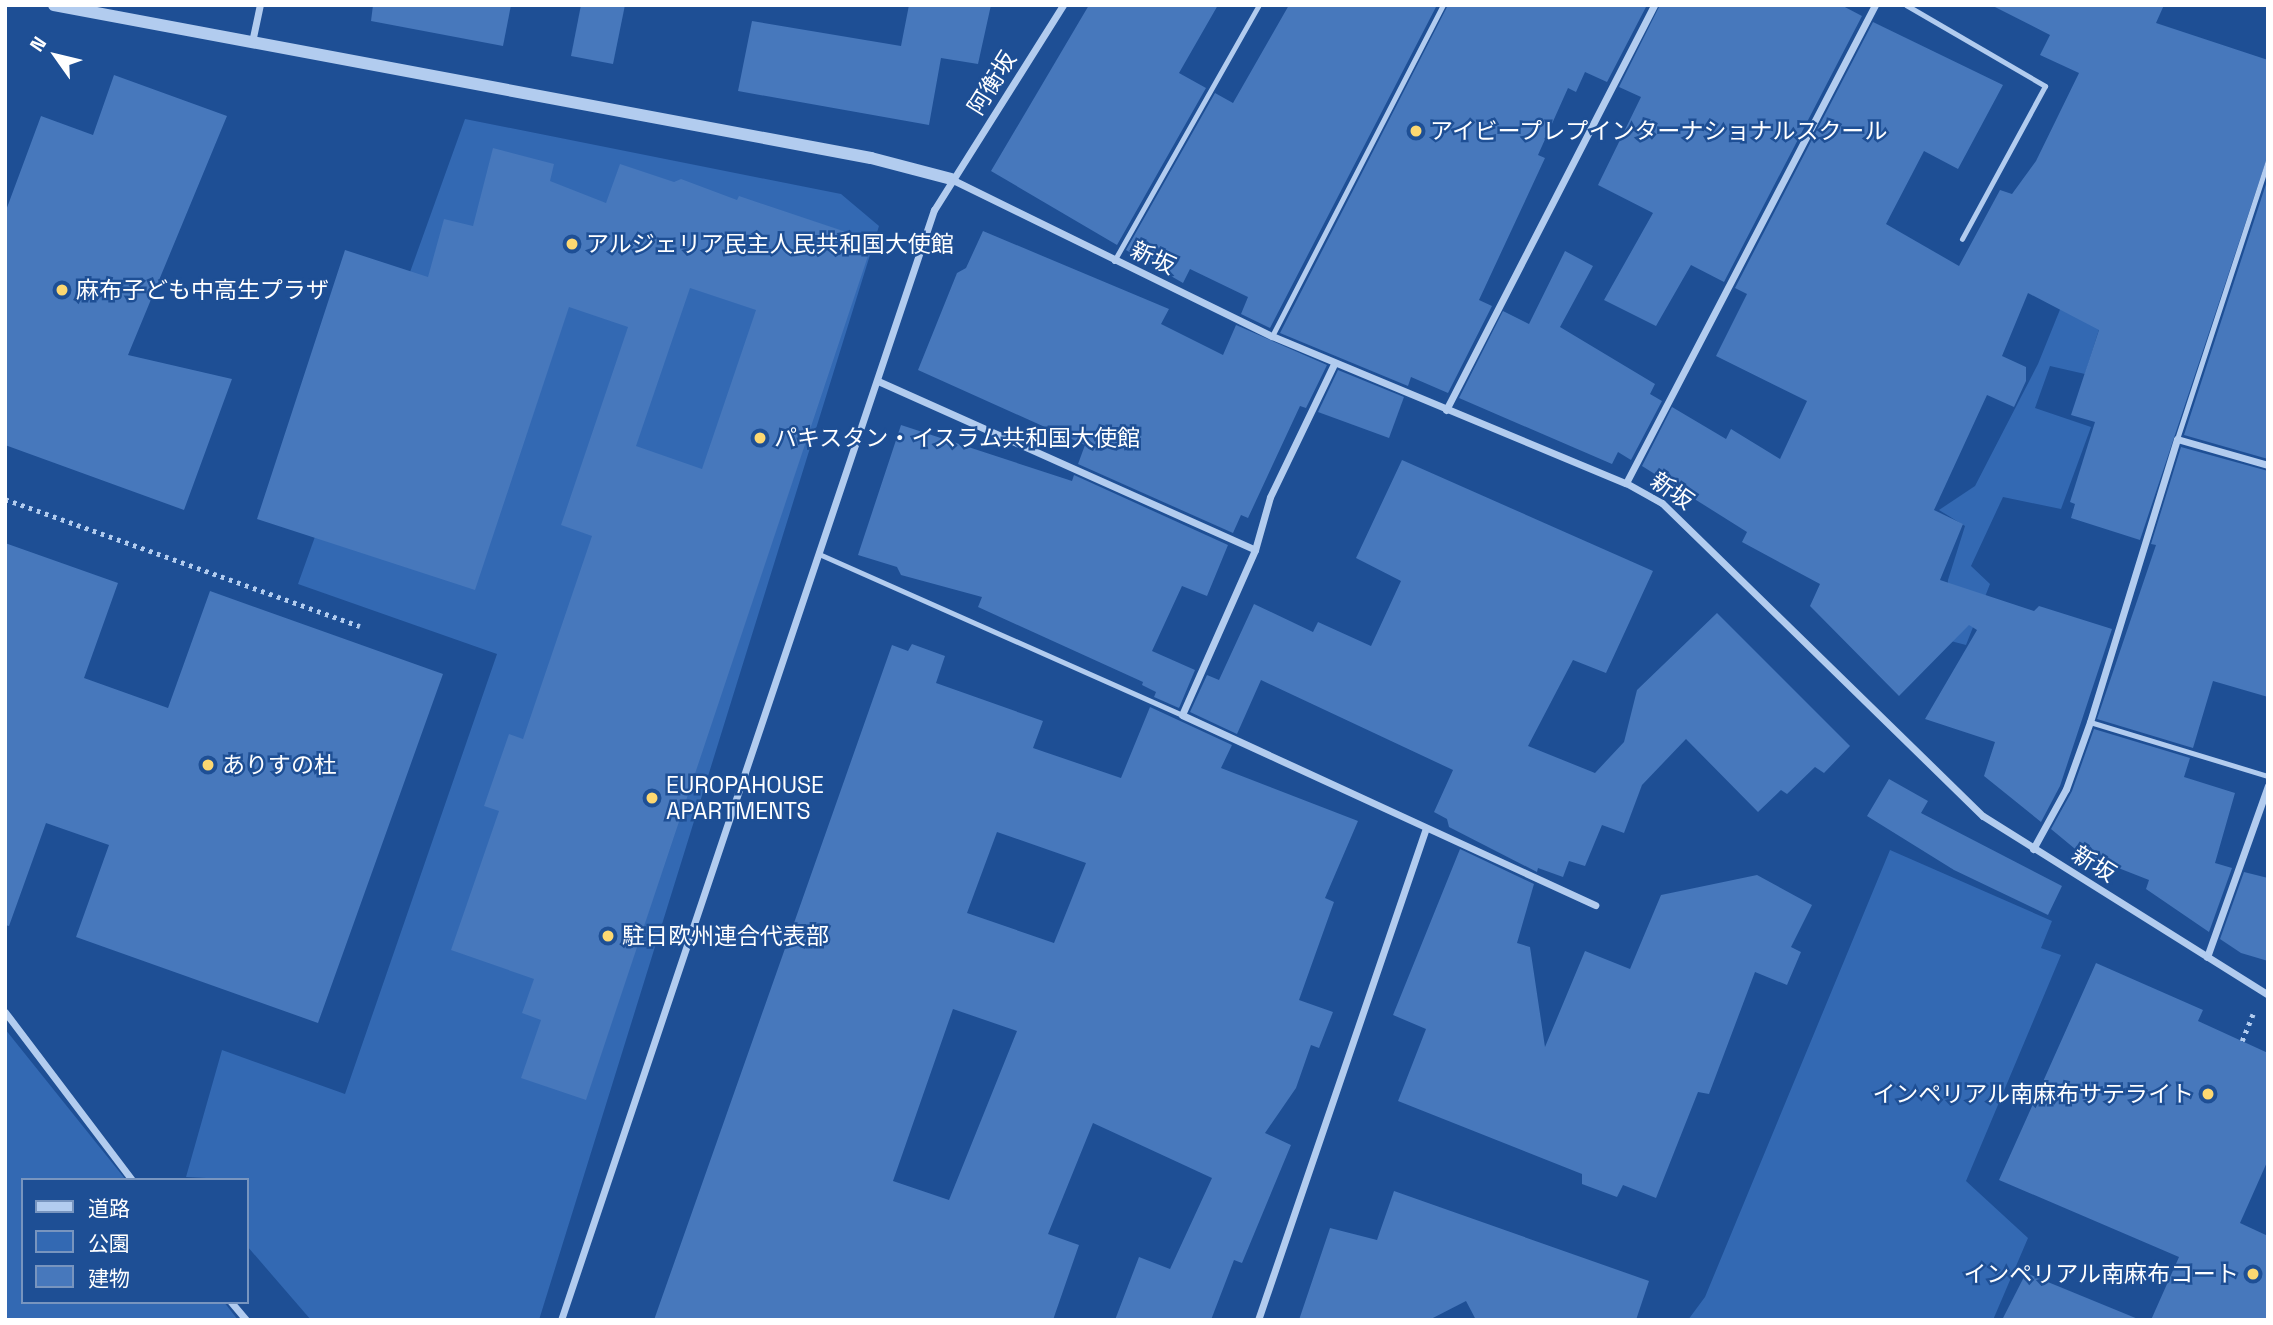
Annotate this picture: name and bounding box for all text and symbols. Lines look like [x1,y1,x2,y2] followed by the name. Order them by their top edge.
[21,21,91,91] north arrow
[24,32,52,56] text: N
[962,46,1022,120] street label: 阿衡坂
[1430,117,1890,145] place label: アイビープレプインターナショナルスクール
[1408,123,1424,139] marker: アイビープレプインターナショナルスクール
[586,230,954,258] place label: アルジェリア民主人民共和国大使館
[564,236,580,252] marker: アルジェリア民主人民共和国大使館
[1126,236,1180,280] street label: 新坂
[76,276,329,304] place label: 麻布子ども中高生プラザ
[54,282,70,298] marker: 麻布子ども中高生プラザ
[774,424,1142,452] place label: パキスタン・イスラム共和国大使館
[752,430,768,446] marker: パキスタン・イスラム共和国大使館
[1645,467,1699,515] street label: 新坂
[222,751,337,779] place label: ありすの杜
[200,757,216,773] marker: ありすの杜
[666,771,824,825] place label: EUROPAHOUSE APARTMENTS
[644,790,660,806] marker: EUROPAHOUSE APARTMENTS
[2067,840,2121,888] street label: 新坂
[622,922,829,950] place label: 駐日欧州連合代表部
[600,928,616,944] marker: 駐日欧州連合代表部
[1872,1080,2194,1108] place label: インペリアル南麻布サテライト
[2200,1086,2216,1102] marker: インペリアル南麻布サテライト
[21,1178,248,1304] legend
[88,1195,130,1222] text: 道路
[88,1230,130,1257] text: 公園
[1963,1260,2239,1288] place label: インペリアル南麻布コート
[88,1265,130,1292] text: 建物
[2245,1266,2261,1282] marker: インペリアル南麻布コート

